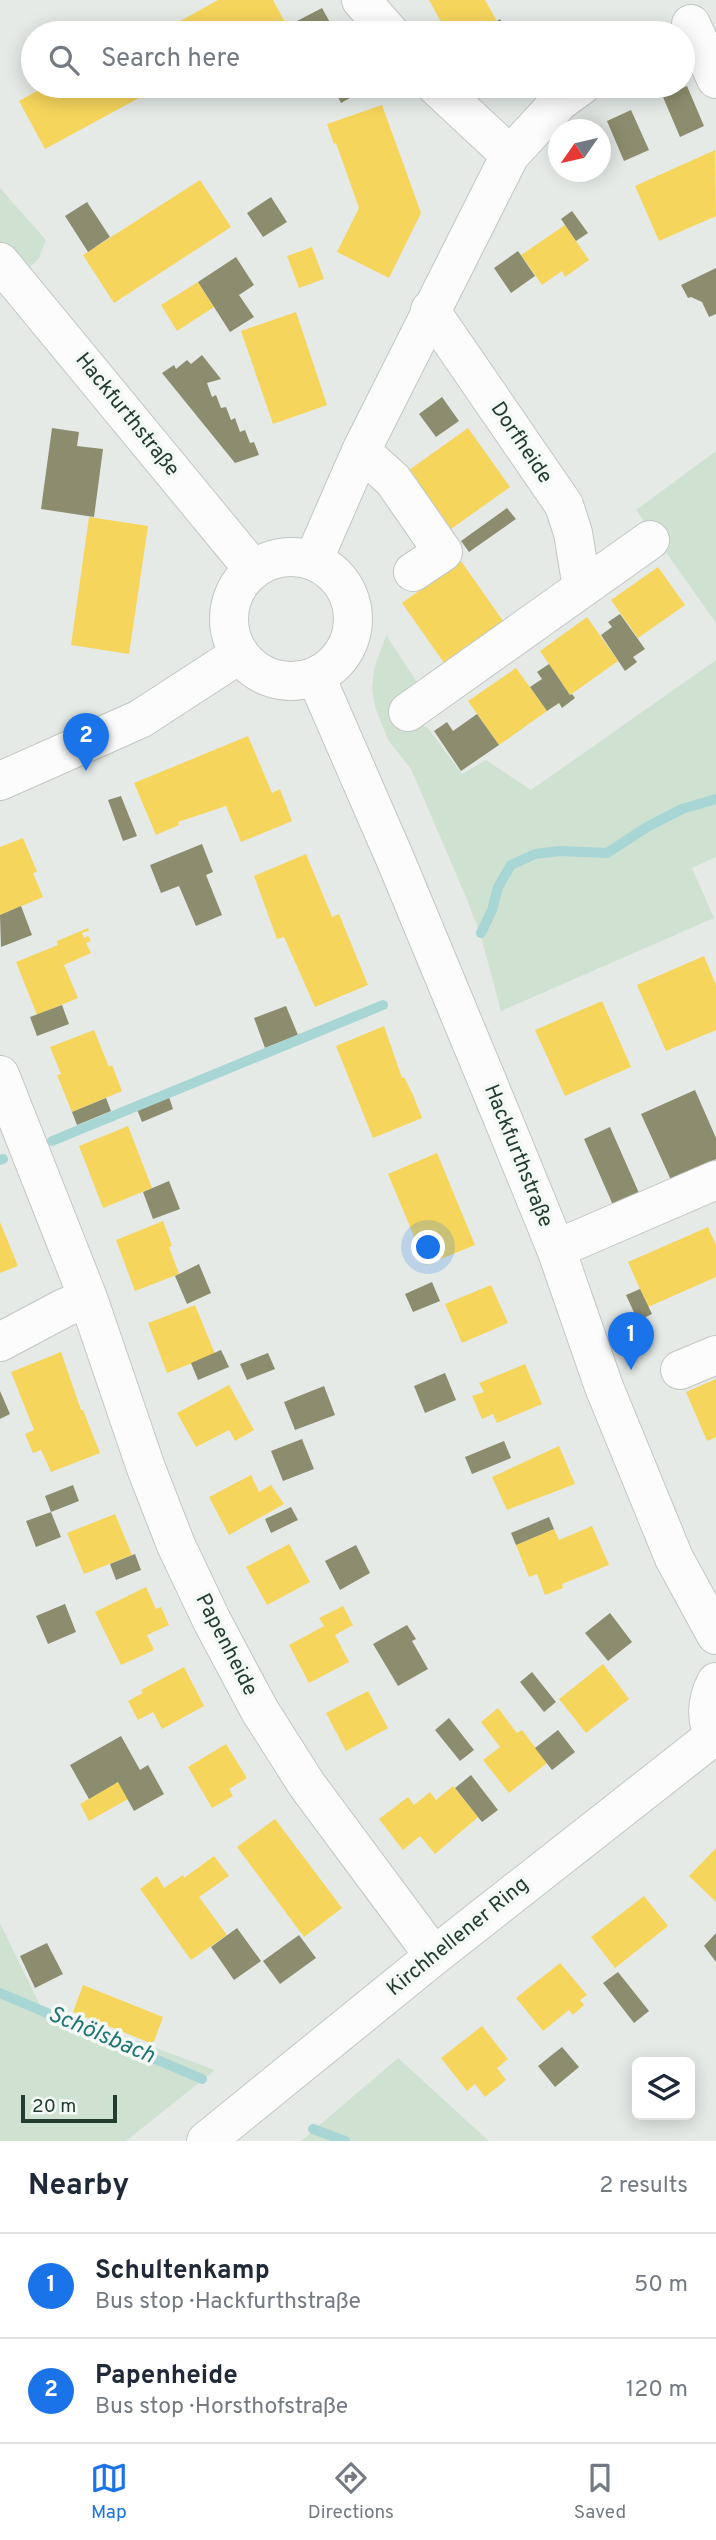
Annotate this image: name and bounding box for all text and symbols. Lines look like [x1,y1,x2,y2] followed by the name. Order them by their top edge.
[21,21,695,98] search box
[45,41,83,79] icon: search
[101,43,240,76] text: Search here
[548,119,611,182] north arrow
[69,348,185,482] street label: Hackfurthstraße
[484,397,558,489] street label: Dorfheide
[63,713,109,771] pin: 2
[477,1081,559,1231] street label: Hackfurthstraße
[411,1230,445,1264] your location
[608,1312,654,1370] pin: 1
[189,1589,263,1701] street label: Papenheide
[381,1871,535,2003] street label: Kirchhellener Ring
[43,2001,159,2072] water label: Schölsbach
[632,2057,695,2120] map controls
[632,2057,695,2120] button: layers
[21,2092,117,2124] scale bar
[32,2095,76,2119] text: 20 m
[28,2168,129,2205] text: Nearby
[599,2172,688,2201] text: 2 results
[95,2255,270,2288] text: Schultenkamp
[46,2271,56,2300] text: 1
[634,2271,688,2300] text: 50 m
[95,2288,361,2317] text: Bus stop · Hackfurthstraße
[95,2360,238,2393] text: Papenheide
[44,2376,58,2405] text: 2
[626,2376,688,2405] text: 120 m
[95,2393,348,2422] text: Bus stop · Horsthofstraße
[90,2459,128,2525] tab: Map
[308,2459,394,2525] tab: Directions
[574,2459,626,2525] tab: Saved

